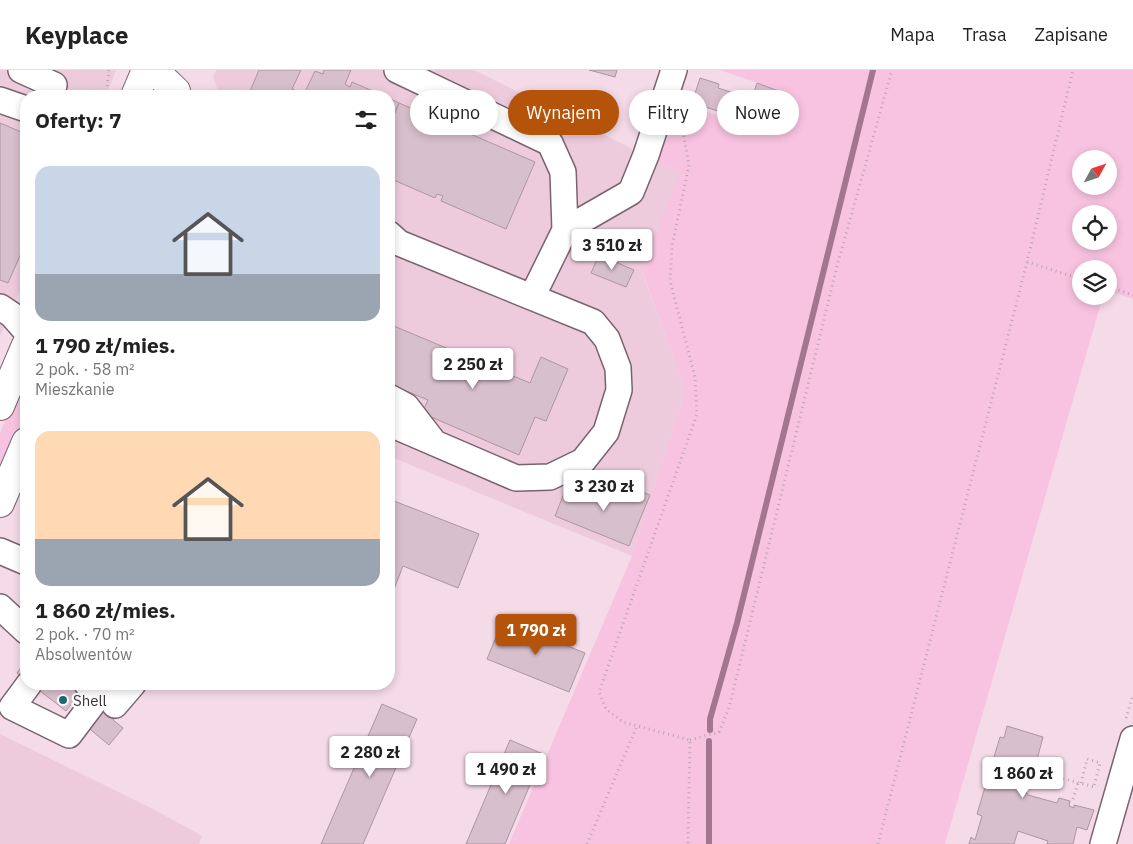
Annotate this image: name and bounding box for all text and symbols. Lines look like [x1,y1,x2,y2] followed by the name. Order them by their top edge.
[25,19,129,51] text: Keyplace
[890,23,935,46] text: Mapa
[963,23,1007,46] text: Trasa
[1035,23,1108,46] text: Zapisane
[410,90,498,135] chip: Kupno
[508,90,619,135] chip: Wynajem
[629,90,707,135] chip: Filtry
[717,90,799,135] chip: Nowe
[35,106,122,134] text: Oferty: 7
[352,106,380,134] icon: filters
[1072,150,1118,195] north arrow
[1072,150,1117,305] map controls
[163,199,253,289] icon: home
[1072,205,1117,250] button: locate
[560,228,664,271] pin: 3 510 zł
[582,235,642,255] text: 3 510 zł
[1072,260,1117,305] button: layers
[35,331,176,359] text: 1 790 zł/mies.
[421,348,525,390] pin: 2 250 zł
[443,354,503,374] text: 2 250 zł
[35,359,135,379] text: 2 pok. · 58 m²
[35,379,115,399] text: Mieszkanie
[163,464,253,554] icon: home
[552,470,656,512] pin: 3 230 zł
[574,476,634,496] text: 3 230 zł
[35,596,176,624] text: 1 860 zł/mies.
[484,614,588,656] pin: 1 790 zł
[506,620,566,640] text: 1 790 zł
[35,624,135,644] text: 2 pok. · 70 m²
[35,644,132,664] text: Absolwentów
[73,691,107,710] place label: Shell
[57,694,69,706] marker: Shell
[318,736,422,778] pin: 2 280 zł
[340,742,400,762] text: 2 280 zł
[454,752,558,795] pin: 1 490 zł
[971,756,1075,799] pin: 1 860 zł
[476,759,536,779] text: 1 490 zł
[993,763,1053,783] text: 1 860 zł

